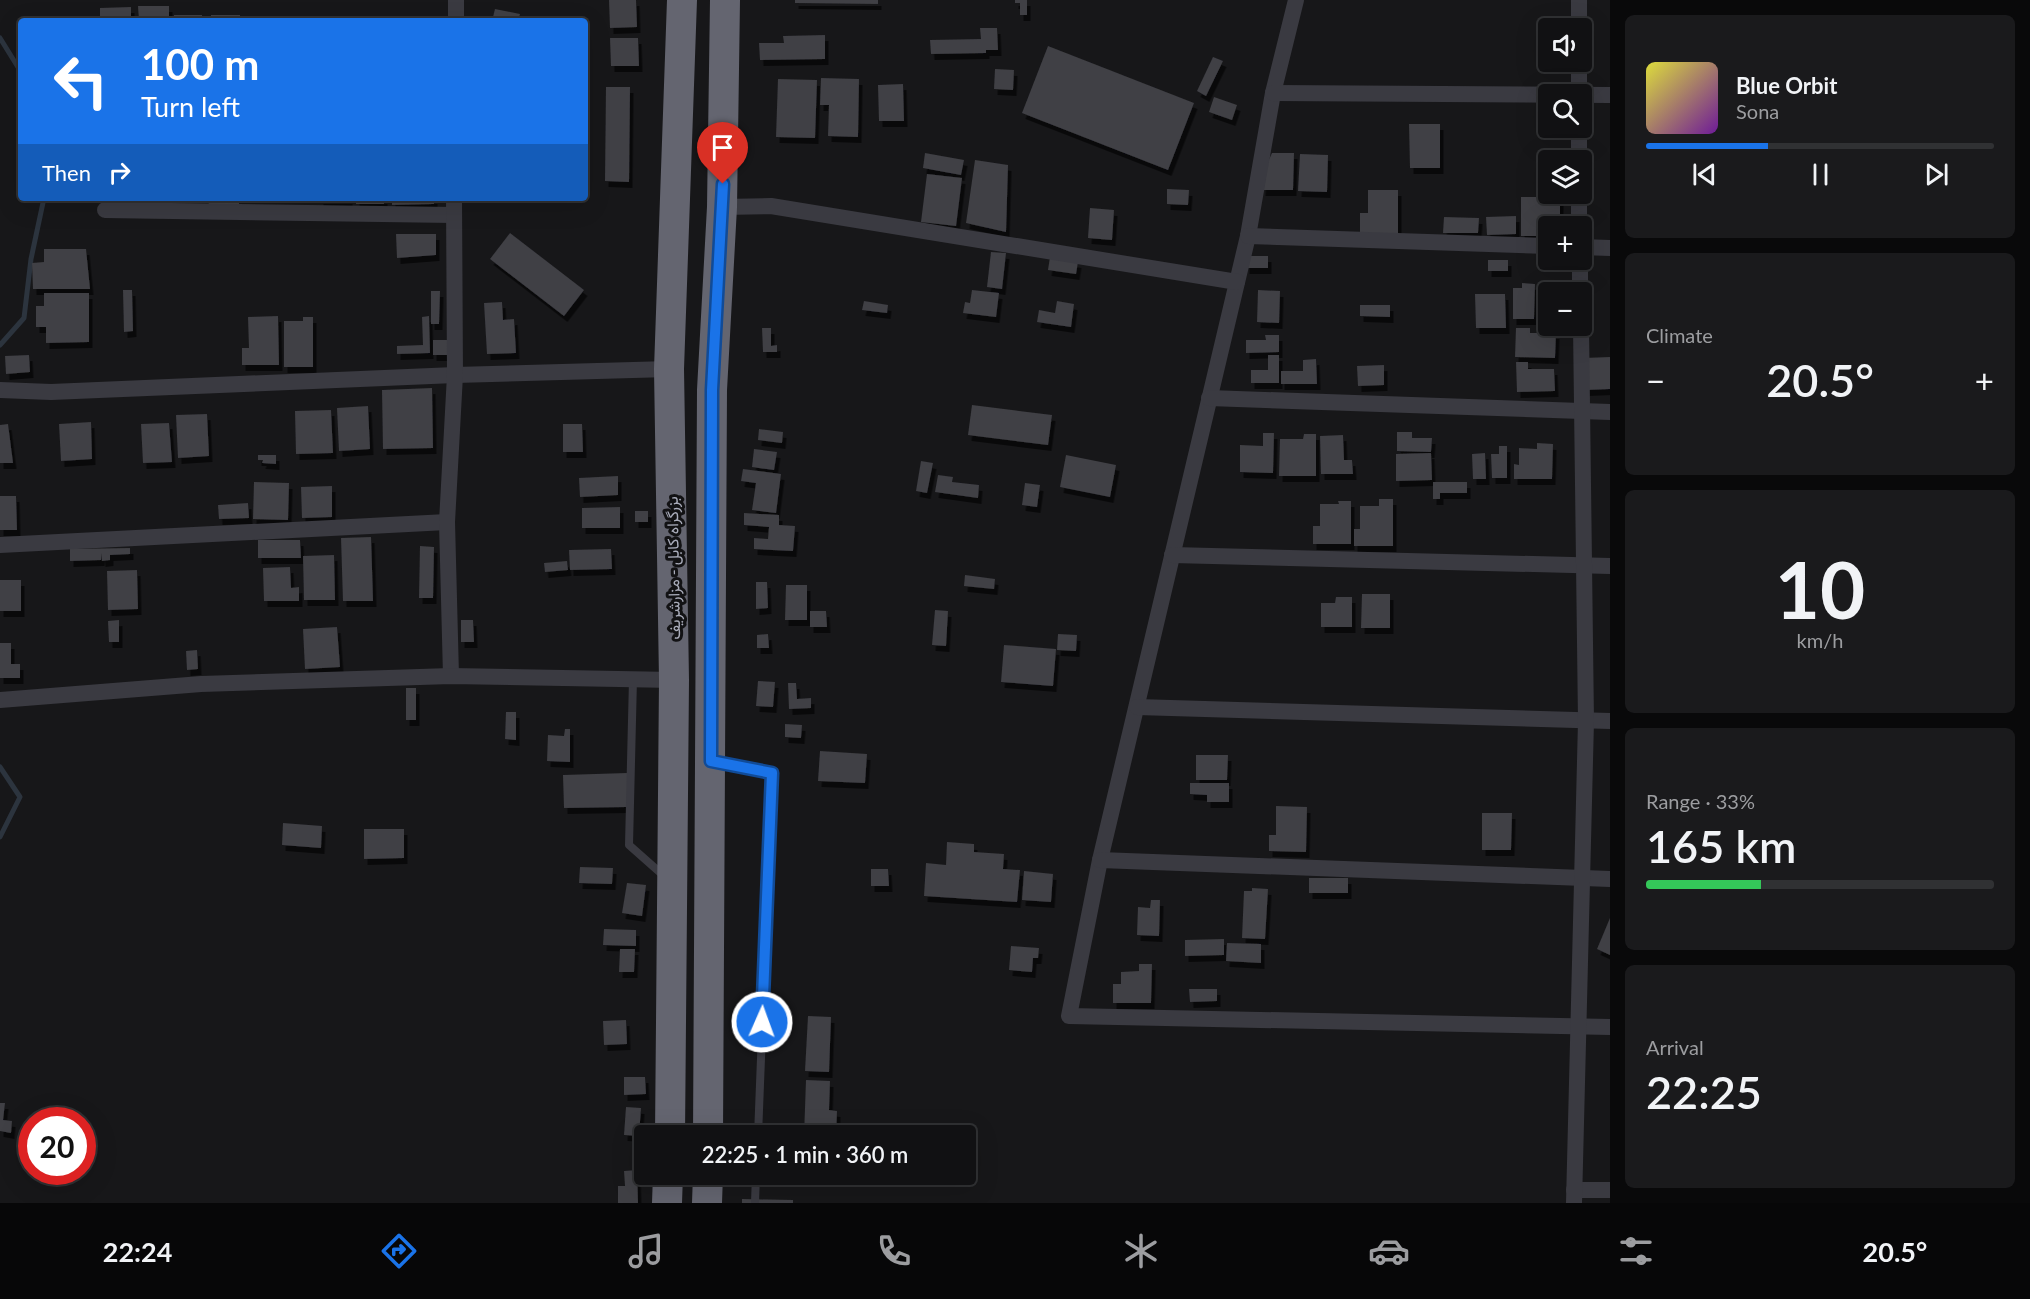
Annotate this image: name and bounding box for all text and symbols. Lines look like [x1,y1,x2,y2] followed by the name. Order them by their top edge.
[1538,18,1592,336] map controls
[1538,18,1592,72] button: sound
[141,39,259,89] text: 100 m
[42,42,120,120] icon: left
[1736,72,1837,99] text: Blue Orbit
[1538,84,1592,138] button: search
[141,90,240,123] text: Turn left
[1736,99,1779,123] text: Sona
[697,122,748,184] pin
[706,131,739,164] icon: arrive
[1538,150,1592,204] button: layers
[103,156,136,189] icon: right
[1688,158,1721,191] icon: previous
[1804,158,1837,191] icon: pause
[1920,158,1953,191] icon: next
[42,159,91,186] text: Then
[1538,216,1592,270] button: +
[1538,282,1592,336] button: −
[1646,323,1713,347] text: Climate
[1766,353,1874,407] text: 20.5°
[1646,360,1665,400] text: −
[1975,360,1994,400] text: +
[662,496,685,640] street label: بزرگراه کابل - مزارشریف
[1775,542,1865,636] text: 10
[1797,628,1843,652] text: km/h
[1646,789,1755,813] text: Range · 33%
[1646,819,1796,873] text: 165 km
[730,990,794,1054] position arrow
[1646,1035,1704,1059] text: Arrival
[1646,1065,1762,1119] text: 22:25
[18,1107,96,1185] speed limit sign: 20
[702,1141,908,1168] text: 22:25 · 1 min · 360 m
[378,1230,420,1272] icon: directions
[625,1230,667,1272] icon: music
[873,1230,915,1272] icon: phone
[1120,1230,1162,1272] icon: climate
[1368,1230,1410,1272] icon: car
[1615,1230,1657,1272] icon: filters
[103,1235,172,1268] text: 22:24
[1863,1235,1927,1268] text: 20.5°

